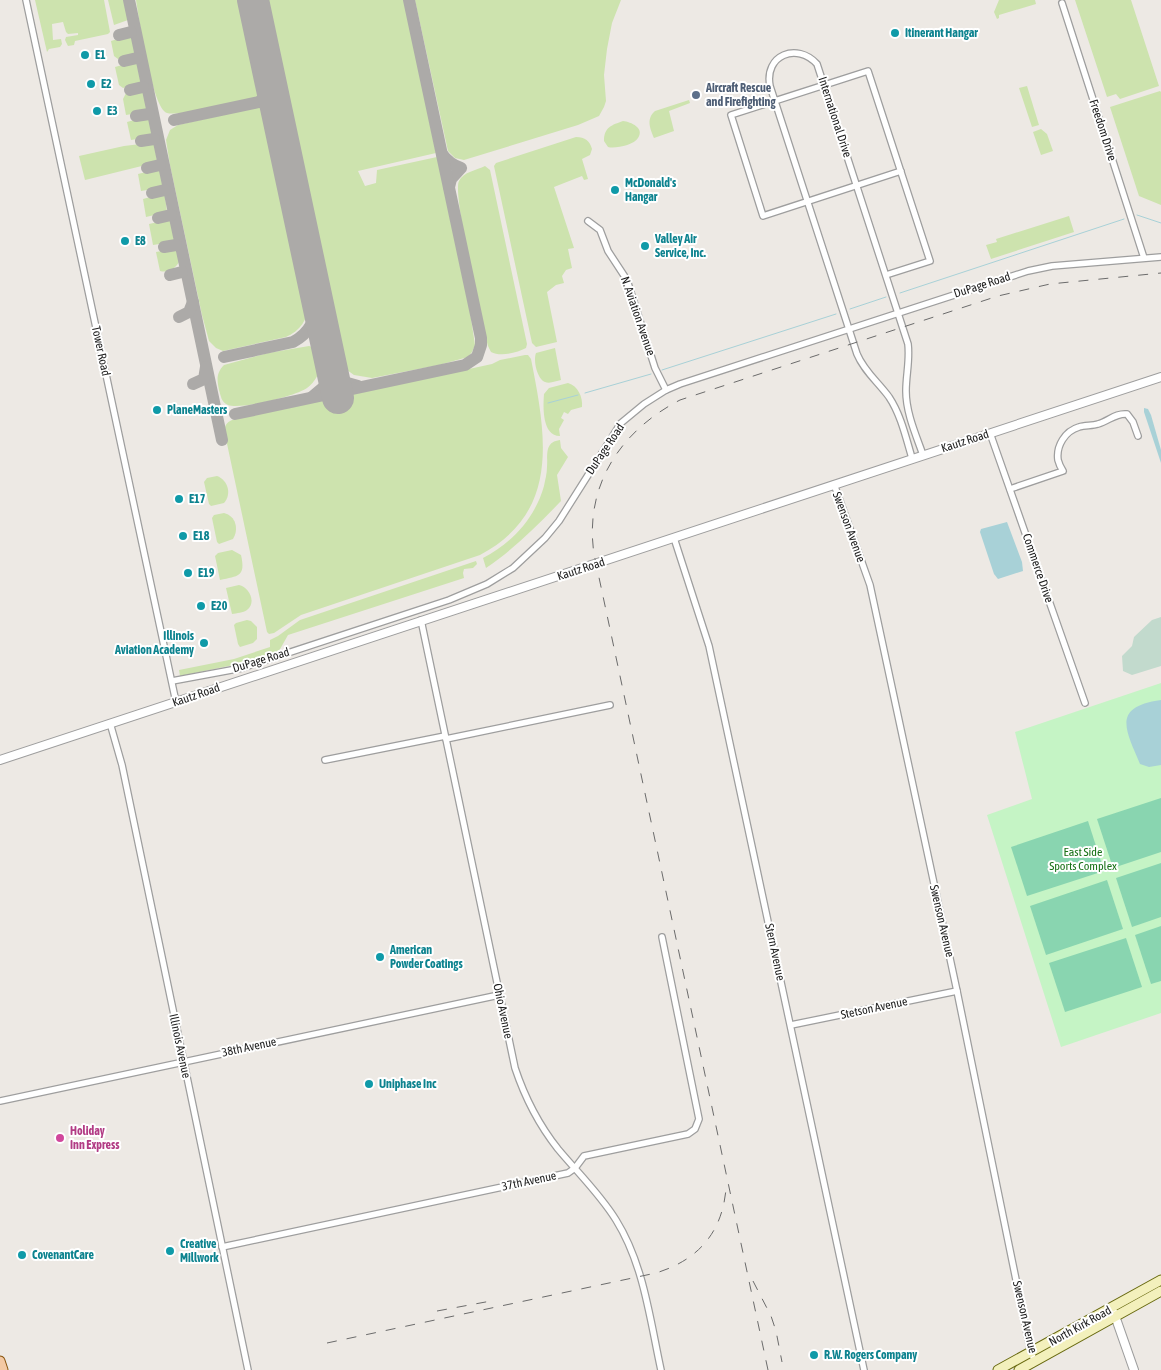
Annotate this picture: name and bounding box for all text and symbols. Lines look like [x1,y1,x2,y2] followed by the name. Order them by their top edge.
[905,26,978,40] place label: Itinerant Hangar
[889,27,901,39] marker: Itinerant Hangar
[95,48,106,62] place label: E1
[79,49,91,61] marker: E1
[815,75,855,159] street label: International Drive
[101,77,112,91] place label: E2
[85,78,97,90] marker: E2
[705,81,776,109] place label: Aircraft Rescue and Firefighting
[690,89,702,101] marker: Aircraft Rescue and Firefighting
[1086,97,1120,163] street label: Freedom Drive
[107,104,118,118] place label: E3
[91,105,103,117] marker: E3
[625,176,677,204] place label: McDonald's Hangar
[609,184,621,196] marker: McDonald's Hangar
[654,232,706,260] place label: Valley Air Service, Inc.
[135,234,146,248] place label: E8
[119,235,131,247] marker: E8
[639,240,651,252] marker: Valley Air Service, Inc.
[952,269,1012,301] street label: DuPage Road
[618,275,658,357] street label: N. Aviation Avenue
[89,325,113,377] street label: Tower Road
[167,403,228,417] place label: PlaneMasters
[151,404,163,416] marker: PlaneMasters
[583,421,627,477] street label: DuPage Road
[939,427,991,455] street label: Kautz Road
[830,490,868,564] street label: Swenson Avenue
[189,492,206,506] place label: E17
[173,493,185,505] marker: E17
[193,529,210,543] place label: E18
[177,530,189,542] marker: E18
[1020,532,1056,604] street label: Commerce Drive
[555,555,607,583] street label: Kautz Road
[198,566,215,580] place label: E19
[182,567,194,579] marker: E19
[211,599,228,613] place label: E20
[195,600,207,612] marker: E20
[114,629,195,657] place label: Illinois Aviation Academy
[198,637,210,649] marker: Illinois Aviation Academy
[231,645,291,675] street label: DuPage Road
[170,680,222,710] street label: Kautz Road
[1049,845,1117,873] park label: East Side Sports Complex
[927,883,957,959] street label: Swenson Avenue
[762,922,788,982] street label: Stern Avenue
[389,943,463,971] place label: American Powder Coatings
[374,951,386,963] marker: American Powder Coatings
[490,982,516,1040] street label: Ohio Avenue
[839,994,909,1022] street label: Stetson Avenue
[166,1013,194,1079] street label: Illinois Avenue
[220,1034,278,1060] street label: 38th Avenue
[379,1077,437,1091] place label: Uniphase Inc
[363,1078,375,1090] marker: Uniphase Inc
[70,1124,120,1152] place label: Holiday Inn Express
[54,1132,66,1144] marker: Holiday Inn Express
[500,1168,558,1194] street label: 37th Avenue
[180,1237,219,1265] place label: Creative Millwork
[164,1245,176,1257] marker: Creative Millwork
[32,1248,94,1262] place label: CovenantCare
[16,1249,28,1261] marker: CovenantCare
[1010,1279,1040,1355] street label: Swenson Avenue
[1046,1303,1114,1349] street label: North Kirk Road
[824,1348,917,1362] place label: R.W. Rogers Company
[808,1349,820,1361] marker: R.W. Rogers Company

